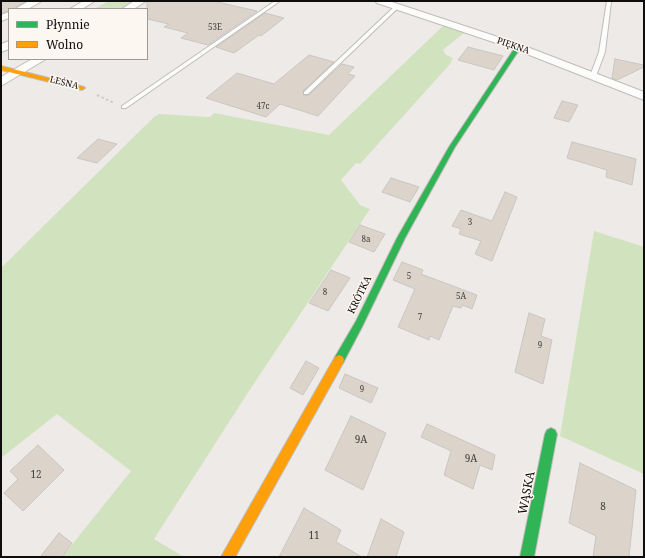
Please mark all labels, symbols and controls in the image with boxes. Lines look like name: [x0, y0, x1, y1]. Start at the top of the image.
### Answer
legend: [8, 8, 148, 60]
text: Płynnie: [46, 16, 90, 33]
house number: 53E: [208, 23, 222, 33]
street label: PIĘKNA: [495, 35, 531, 57]
text: Wolno: [46, 36, 83, 53]
street label: LEŚNA: [48, 74, 80, 92]
house number: 47c: [257, 102, 269, 112]
house number: 3: [468, 218, 472, 228]
house number: 8a: [362, 235, 370, 245]
house number: 5: [407, 272, 411, 282]
street label: KRÓTKA: [346, 274, 374, 316]
house number: 8: [323, 288, 327, 298]
house number: 5A: [456, 292, 466, 302]
house number: 7: [418, 313, 422, 323]
house number: 9: [538, 341, 542, 351]
house number: 9: [360, 385, 364, 395]
house number: 9A: [355, 434, 367, 446]
house number: 9A: [465, 453, 477, 465]
house number: 12: [30, 469, 42, 481]
street label: WĄSKA: [516, 470, 538, 516]
house number: 8: [600, 501, 606, 513]
house number: 11: [308, 530, 320, 542]

